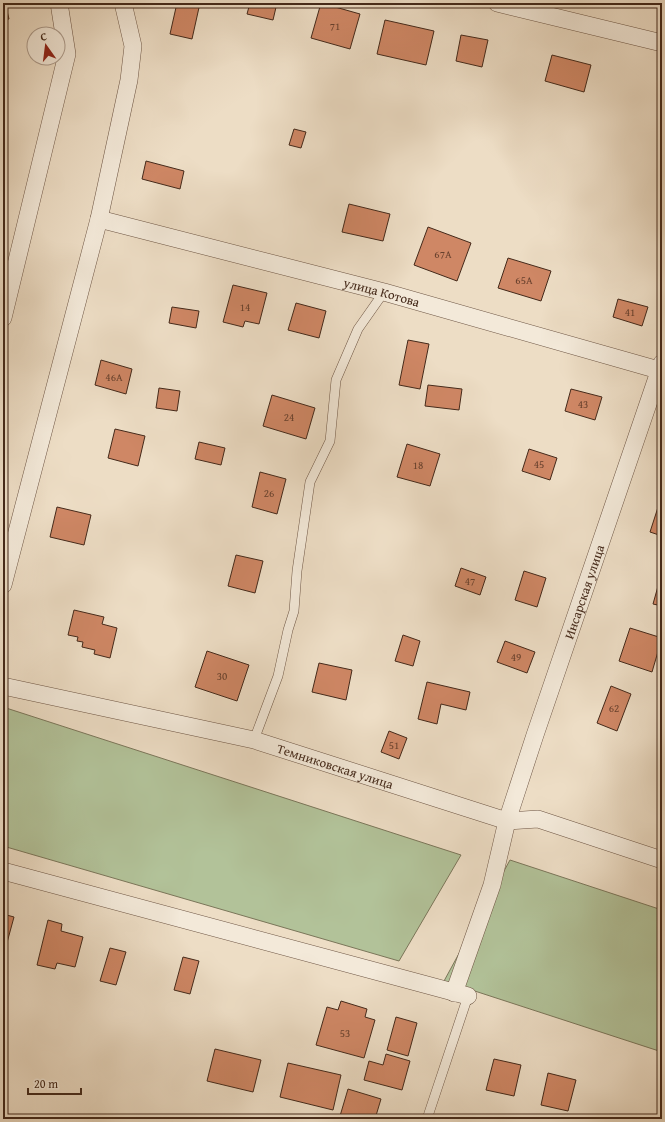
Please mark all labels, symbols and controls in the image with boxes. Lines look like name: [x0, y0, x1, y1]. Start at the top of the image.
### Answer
house number: 71: [330, 18, 340, 34]
north arrow: [26, 26, 66, 66]
text: С: [39, 28, 49, 45]
house number: 67А: [434, 246, 452, 262]
house number: 65А: [515, 272, 533, 288]
street label: улица Котова: [341, 273, 423, 312]
house number: 14: [240, 299, 250, 315]
house number: 41: [625, 304, 635, 320]
house number: 46А: [105, 369, 123, 385]
house number: 43: [578, 396, 588, 412]
house number: 24: [284, 409, 294, 425]
house number: 45: [534, 456, 544, 472]
house number: 18: [413, 457, 423, 473]
house number: 26: [264, 485, 274, 501]
street label: Инсарская улица: [559, 541, 610, 642]
house number: 47: [465, 573, 475, 589]
house number: 49: [511, 649, 521, 665]
house number: 30: [217, 668, 227, 684]
house number: 62: [609, 700, 619, 716]
house number: 51: [389, 737, 399, 753]
street label: Темниковская улица: [274, 739, 396, 794]
house number: 53: [340, 1025, 350, 1041]
scale bar: [28, 1070, 81, 1096]
text: 20 m: [34, 1075, 58, 1092]

